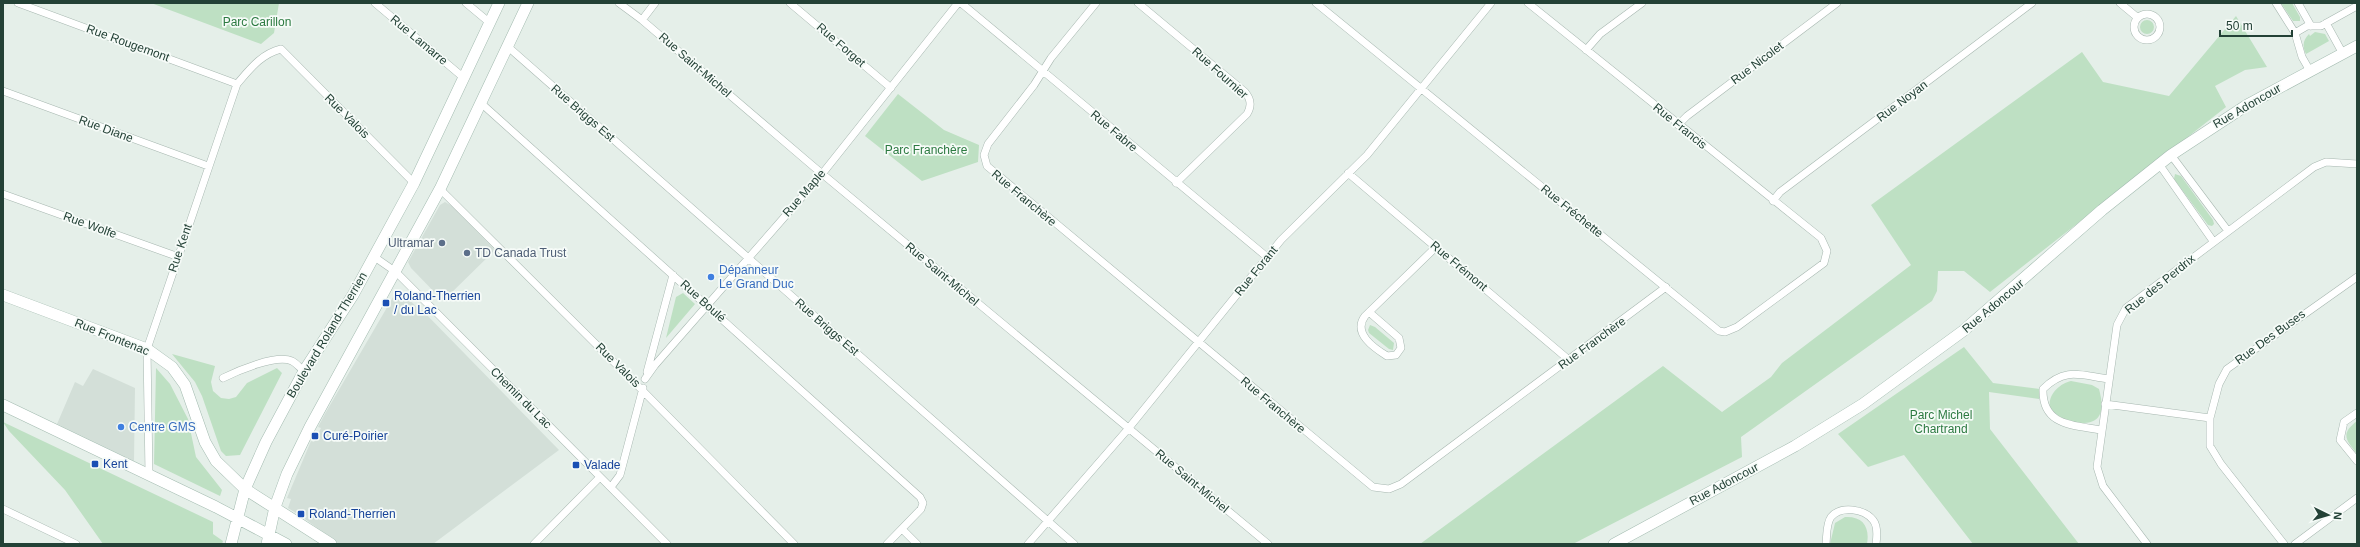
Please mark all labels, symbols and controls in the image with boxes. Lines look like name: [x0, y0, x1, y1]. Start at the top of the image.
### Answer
street label: Rue Lamarre: [388, 12, 451, 68]
scale bar: [2220, 12, 2292, 38]
park label: Parc Carillon: [223, 15, 291, 29]
text: 50 m: [2226, 19, 2253, 33]
street label: Rue Forget: [814, 20, 869, 70]
street label: Rue Rougemont: [85, 21, 172, 65]
street label: Rue Saint-Michel: [656, 30, 734, 100]
street label: Rue Nicolet: [1728, 38, 1787, 87]
street label: Rue Fournier: [1189, 44, 1251, 102]
street label: Rue Noyan: [1874, 77, 1930, 125]
street label: Rue Briggs Est: [548, 81, 618, 145]
street label: Rue Adoncour: [2211, 81, 2283, 131]
street label: Rue Valois: [322, 91, 372, 141]
street label: Rue Francis: [1650, 100, 1710, 152]
street label: Rue Fabre: [1088, 107, 1140, 155]
street label: Rue Diane: [77, 113, 135, 145]
park label: Parc Franchère: [885, 143, 968, 157]
street label: Rue Maple: [780, 166, 829, 219]
street label: Rue Franchère: [989, 167, 1059, 229]
street label: Rue Fréchette: [1538, 182, 1606, 241]
street label: Rue Wolfe: [61, 209, 119, 241]
street label: Rue Kent: [165, 221, 195, 274]
place label: Ultramar: [388, 236, 434, 250]
marker: Ultramar: [437, 238, 447, 248]
street label: Rue Frémont: [1428, 238, 1491, 294]
street label: Rue Saint-Michel: [903, 239, 981, 309]
street label: Rue Forant: [1232, 243, 1281, 299]
place label: TD Canada Trust: [475, 246, 567, 260]
marker: TD Canada Trust: [462, 248, 472, 258]
street label: Rue des Perdrix: [2122, 251, 2198, 317]
place label: Dépanneur Le Grand Duc: [719, 263, 794, 291]
street label: Boulevard Roland-Therrien: [284, 270, 370, 400]
marker: Dépanneur Le Grand Duc: [706, 272, 716, 282]
street label: Rue Adoncour: [1959, 276, 2027, 336]
street label: Rue Boulé: [677, 277, 729, 325]
place label: Roland-Therrien / du Lac: [394, 289, 481, 317]
street label: Rue Briggs Est: [792, 295, 862, 359]
marker: Roland-Therrien / du Lac: [381, 298, 391, 308]
street label: Rue Des Buses: [2232, 307, 2308, 367]
street label: Rue Franchère: [1556, 314, 1629, 372]
street label: Rue Frontenac: [73, 316, 151, 358]
street label: Rue Valois: [593, 340, 643, 390]
street label: Chemin du Lac: [488, 365, 554, 431]
street label: Rue Franchère: [1238, 374, 1308, 436]
park label: Parc Michel Chartrand: [1910, 408, 1972, 436]
place label: Centre GMS: [129, 420, 196, 434]
marker: Centre GMS: [116, 422, 126, 432]
place label: Curé-Poirier: [323, 429, 388, 443]
marker: Curé-Poirier: [310, 431, 320, 441]
street label: Rue Saint-Michel: [1153, 446, 1231, 516]
place label: Kent: [103, 457, 128, 471]
place label: Valade: [584, 458, 621, 472]
marker: Kent: [90, 459, 100, 469]
marker: Valade: [571, 460, 581, 470]
street label: Rue Adoncour: [1687, 460, 1761, 508]
north arrow: [2308, 495, 2348, 535]
place label: Roland-Therrien: [309, 507, 396, 521]
marker: Roland-Therrien: [296, 509, 306, 519]
text: N: [2332, 511, 2344, 520]

